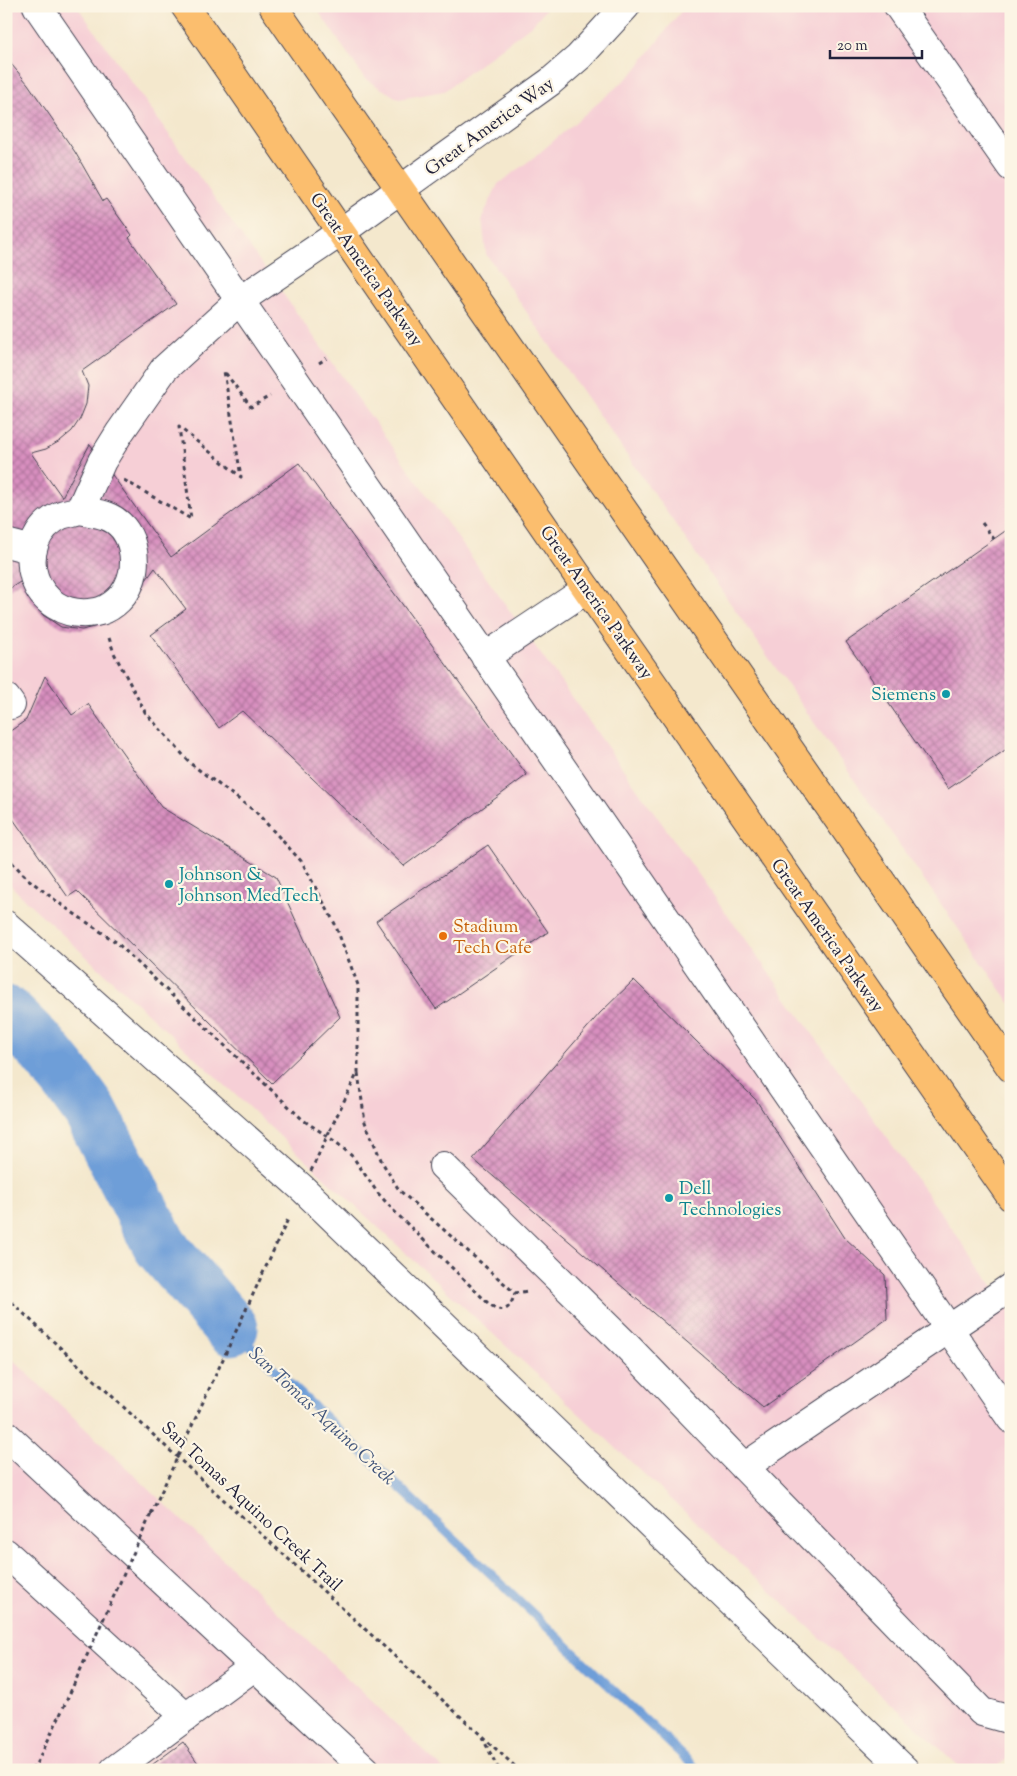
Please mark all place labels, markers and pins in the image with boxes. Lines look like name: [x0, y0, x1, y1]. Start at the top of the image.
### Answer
place label: Siemens: [871, 683, 936, 709]
marker: Siemens: [940, 688, 952, 700]
place label: Johnson & Johnson MedTech: [178, 863, 320, 910]
marker: Johnson & Johnson MedTech: [163, 878, 175, 890]
place label: Stadium Tech Cafe: [453, 915, 532, 962]
marker: Stadium Tech Cafe: [437, 930, 449, 942]
place label: Dell Technologies: [679, 1177, 781, 1224]
marker: Dell Technologies: [663, 1192, 675, 1204]

